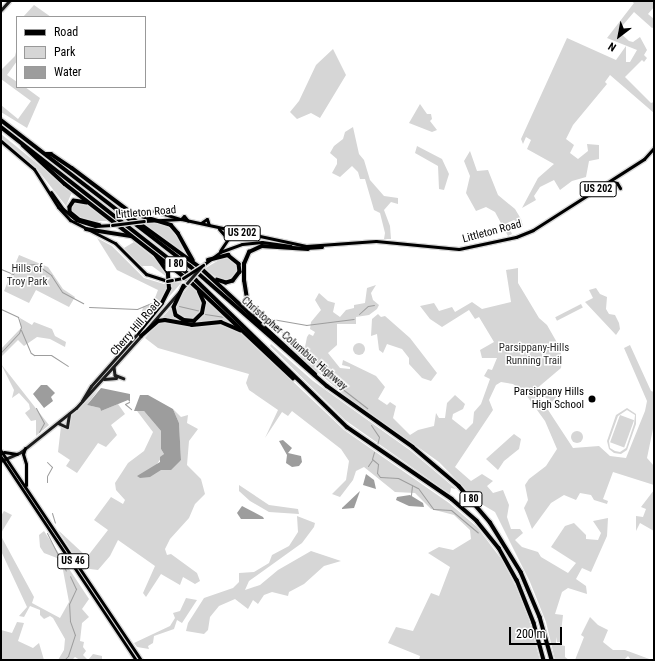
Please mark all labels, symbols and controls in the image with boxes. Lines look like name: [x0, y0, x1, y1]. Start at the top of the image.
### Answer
legend: [16, 16, 146, 88]
north arrow: [599, 16, 639, 56]
text: Road: [54, 25, 78, 39]
text: N: [606, 39, 619, 54]
text: Park: [54, 45, 75, 59]
text: Water: [54, 65, 82, 79]
road number: US 202: [579, 181, 617, 197]
street label: Littleton Road: [115, 204, 177, 222]
street label: Littleton Road: [461, 218, 523, 246]
road number: US 202: [223, 225, 261, 241]
road number: I 80: [164, 256, 188, 272]
park label: Hills of Troy Park: [7, 263, 47, 289]
street label: Christopher Columbus Highway: [238, 294, 350, 394]
street label: Cherry Hill Road: [108, 297, 164, 359]
park label: Parsippany-Hills Running Trail: [499, 342, 569, 368]
place label: Parsippany Hills High School: [514, 386, 584, 412]
marker: Parsippany Hills High School: [587, 394, 597, 404]
road number: I 80: [459, 491, 483, 507]
road number: US 46: [57, 553, 89, 569]
scale bar: [511, 619, 564, 645]
text: 200 m: [516, 627, 546, 641]

